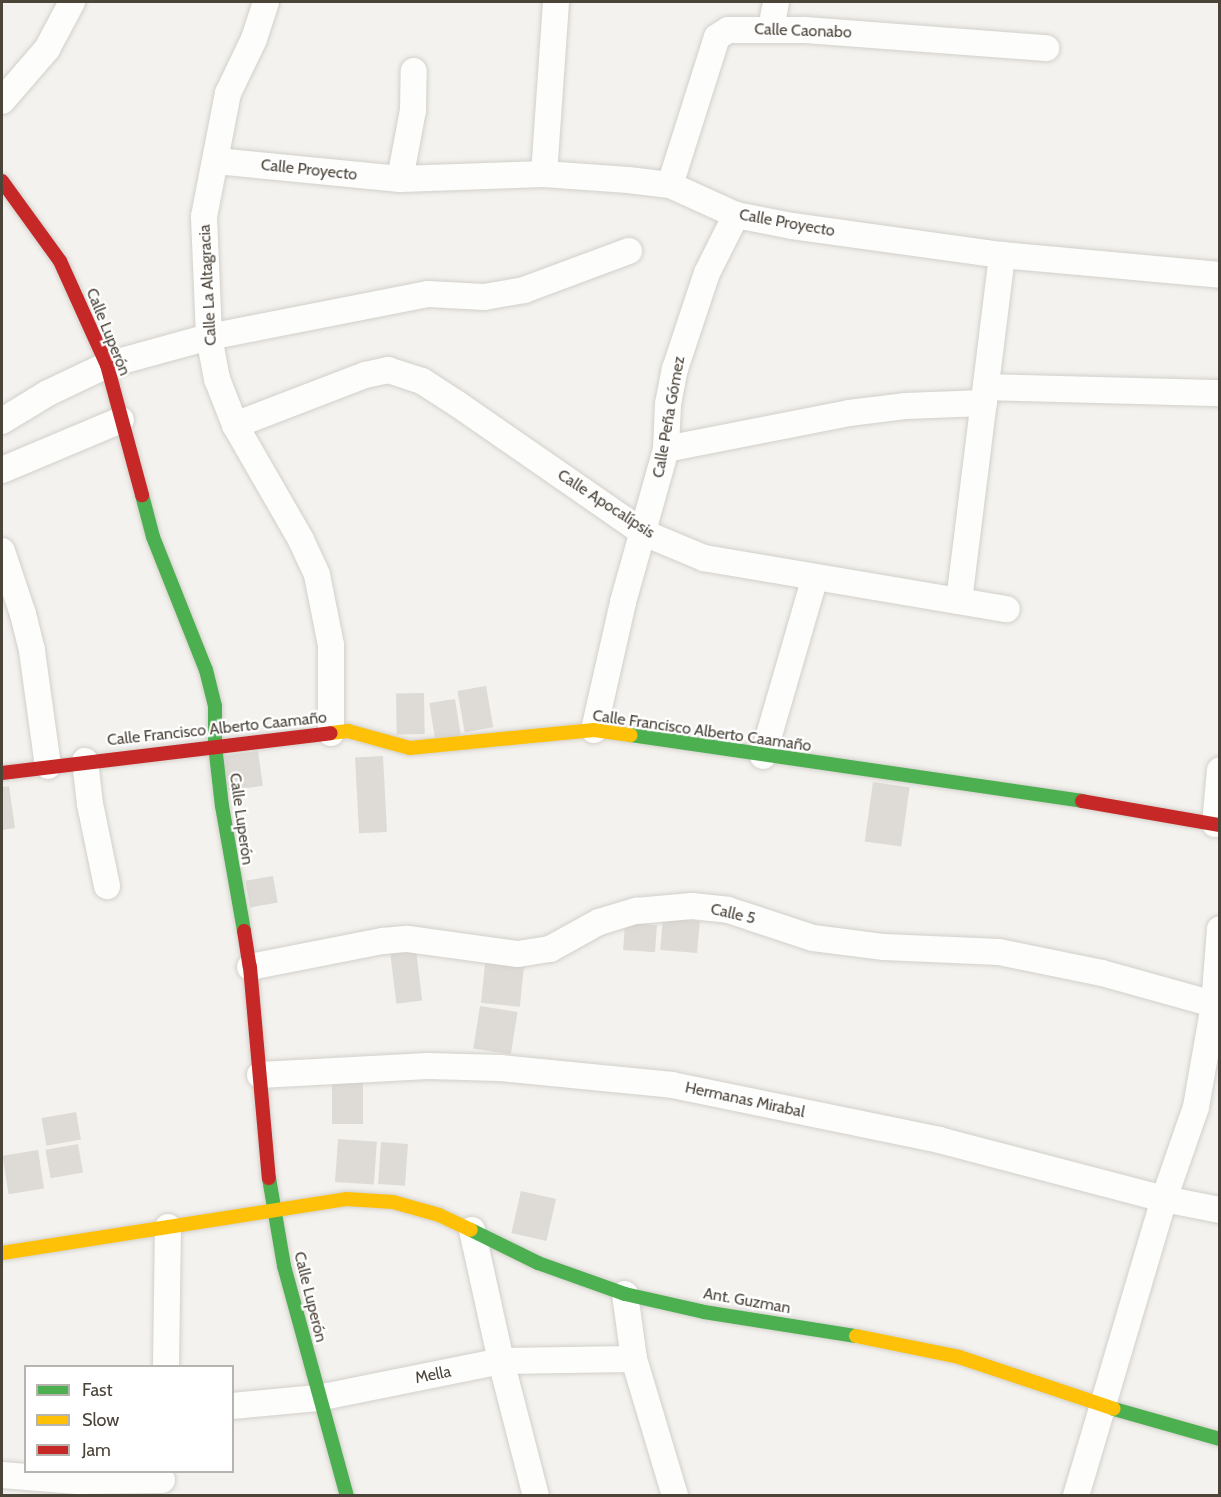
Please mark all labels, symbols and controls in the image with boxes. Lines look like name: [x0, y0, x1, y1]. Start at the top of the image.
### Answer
street label: Calle Caonabo: [754, 20, 852, 42]
street label: Calle Proyecto: [260, 155, 358, 185]
street label: Calle Proyecto: [738, 205, 836, 241]
street label: Calle La Altagracia: [195, 224, 221, 346]
street label: Calle Luperón: [82, 285, 134, 379]
street label: Calle Peña Gómez: [649, 355, 689, 479]
street label: Calle Apocalípsis: [554, 465, 658, 543]
street label: Calle Francisco Alberto Caamaño: [591, 706, 813, 756]
street label: Calle Francisco Alberto Caamaño: [106, 708, 328, 750]
street label: Calle Luperón: [225, 772, 257, 866]
street label: Calle 5: [709, 900, 757, 928]
street label: Hermanas Mirabal: [683, 1078, 807, 1122]
street label: Calle Luperón: [289, 1250, 331, 1344]
street label: Ant. Guzman: [702, 1284, 792, 1318]
street label: Mella: [413, 1362, 453, 1388]
legend: [24, 1365, 234, 1473]
text: Fast: [82, 1379, 113, 1401]
text: Slow: [82, 1409, 119, 1431]
text: Jam: [82, 1439, 111, 1461]

